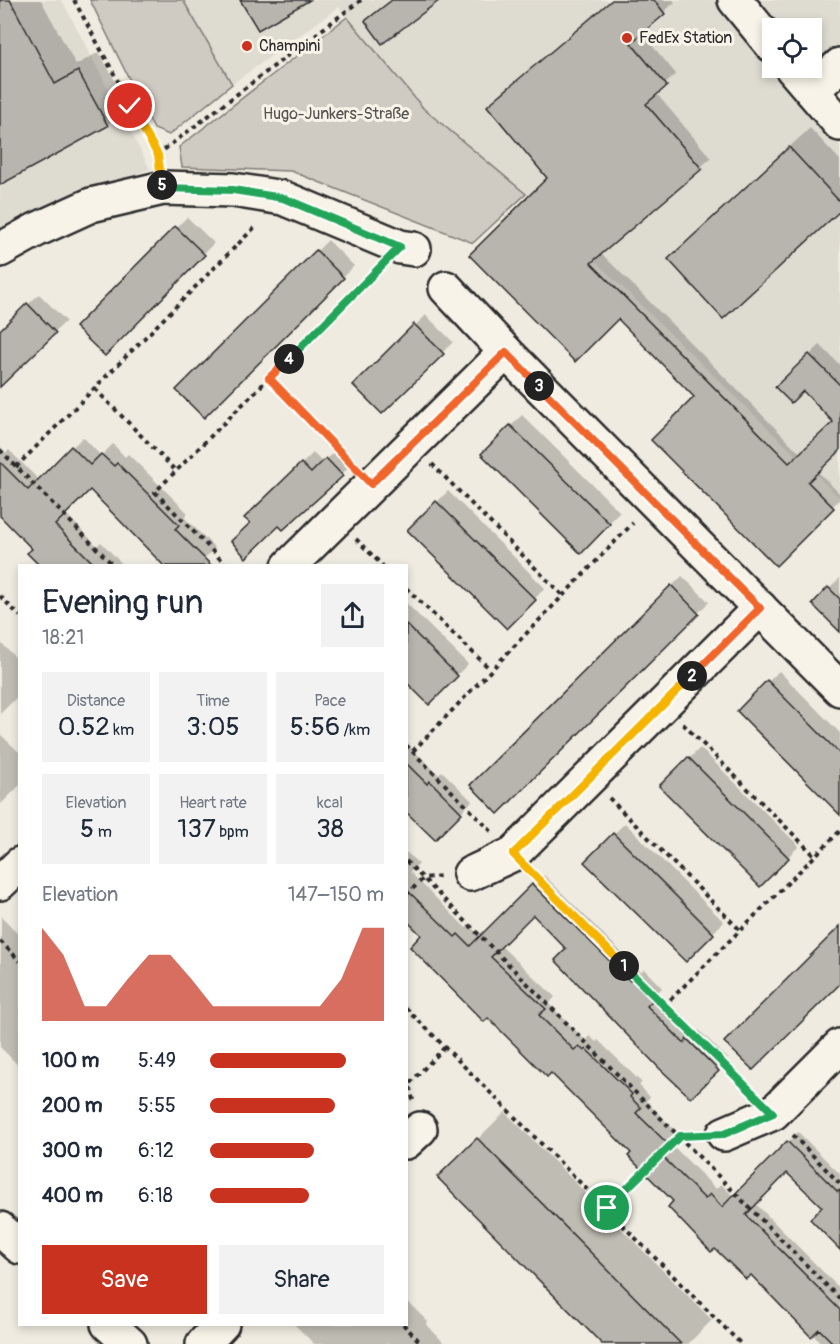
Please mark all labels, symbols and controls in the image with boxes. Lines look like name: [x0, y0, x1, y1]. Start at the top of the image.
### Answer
map controls: [762, 18, 822, 78]
button: locate: [762, 18, 822, 78]
place label: FedEx Station: [639, 28, 732, 48]
marker: FedEx Station: [620, 31, 634, 45]
place label: Champini: [259, 36, 320, 56]
marker: Champini: [240, 39, 254, 53]
pin: [104, 80, 155, 131]
icon: check: [113, 89, 146, 122]
park label: Hugo-Junkers-Straße: [263, 104, 409, 124]
pin: 5: [147, 170, 177, 200]
text: 5: [158, 175, 166, 195]
pin: 4: [274, 344, 304, 374]
text: 4: [284, 349, 294, 369]
pin: 3: [524, 371, 554, 401]
text: 3: [535, 376, 543, 396]
text: Evening run: [42, 582, 203, 623]
button: share: [321, 584, 384, 647]
text: 18:21: [42, 625, 84, 650]
pin: 2: [677, 661, 707, 691]
text: 2: [688, 666, 696, 686]
text: Distance: [67, 691, 125, 711]
text: Time: [196, 691, 230, 711]
text: Pace: [314, 691, 346, 711]
text: 0.52: [58, 711, 110, 743]
text: 3:05: [186, 711, 240, 743]
text: 5:56: [290, 711, 340, 743]
text: km: [110, 720, 134, 740]
text: /km: [340, 720, 370, 740]
text: Elevation: [66, 793, 126, 813]
text: Heart rate: [179, 793, 247, 813]
text: kcal: [317, 793, 343, 813]
text: 5: [80, 813, 94, 845]
text: 137: [177, 813, 216, 845]
text: 38: [316, 813, 344, 845]
text: m: [94, 822, 112, 842]
text: bpm: [216, 822, 249, 842]
text: Elevation: [42, 882, 118, 907]
text: 147–150 m: [288, 882, 384, 907]
pin: 1: [609, 951, 639, 981]
text: 1: [621, 956, 627, 976]
text: 100 m: [42, 1048, 99, 1073]
text: 5:49: [138, 1048, 176, 1073]
text: 200 m: [42, 1093, 103, 1118]
text: 5:55: [138, 1093, 176, 1118]
text: 300 m: [42, 1138, 103, 1163]
text: 6:12: [138, 1138, 174, 1163]
pin: [581, 1182, 632, 1233]
text: 400 m: [42, 1183, 103, 1208]
text: 6:18: [138, 1183, 173, 1208]
icon: arrive: [590, 1191, 623, 1224]
button: Save: [42, 1245, 207, 1314]
button: Share: [219, 1245, 384, 1314]

